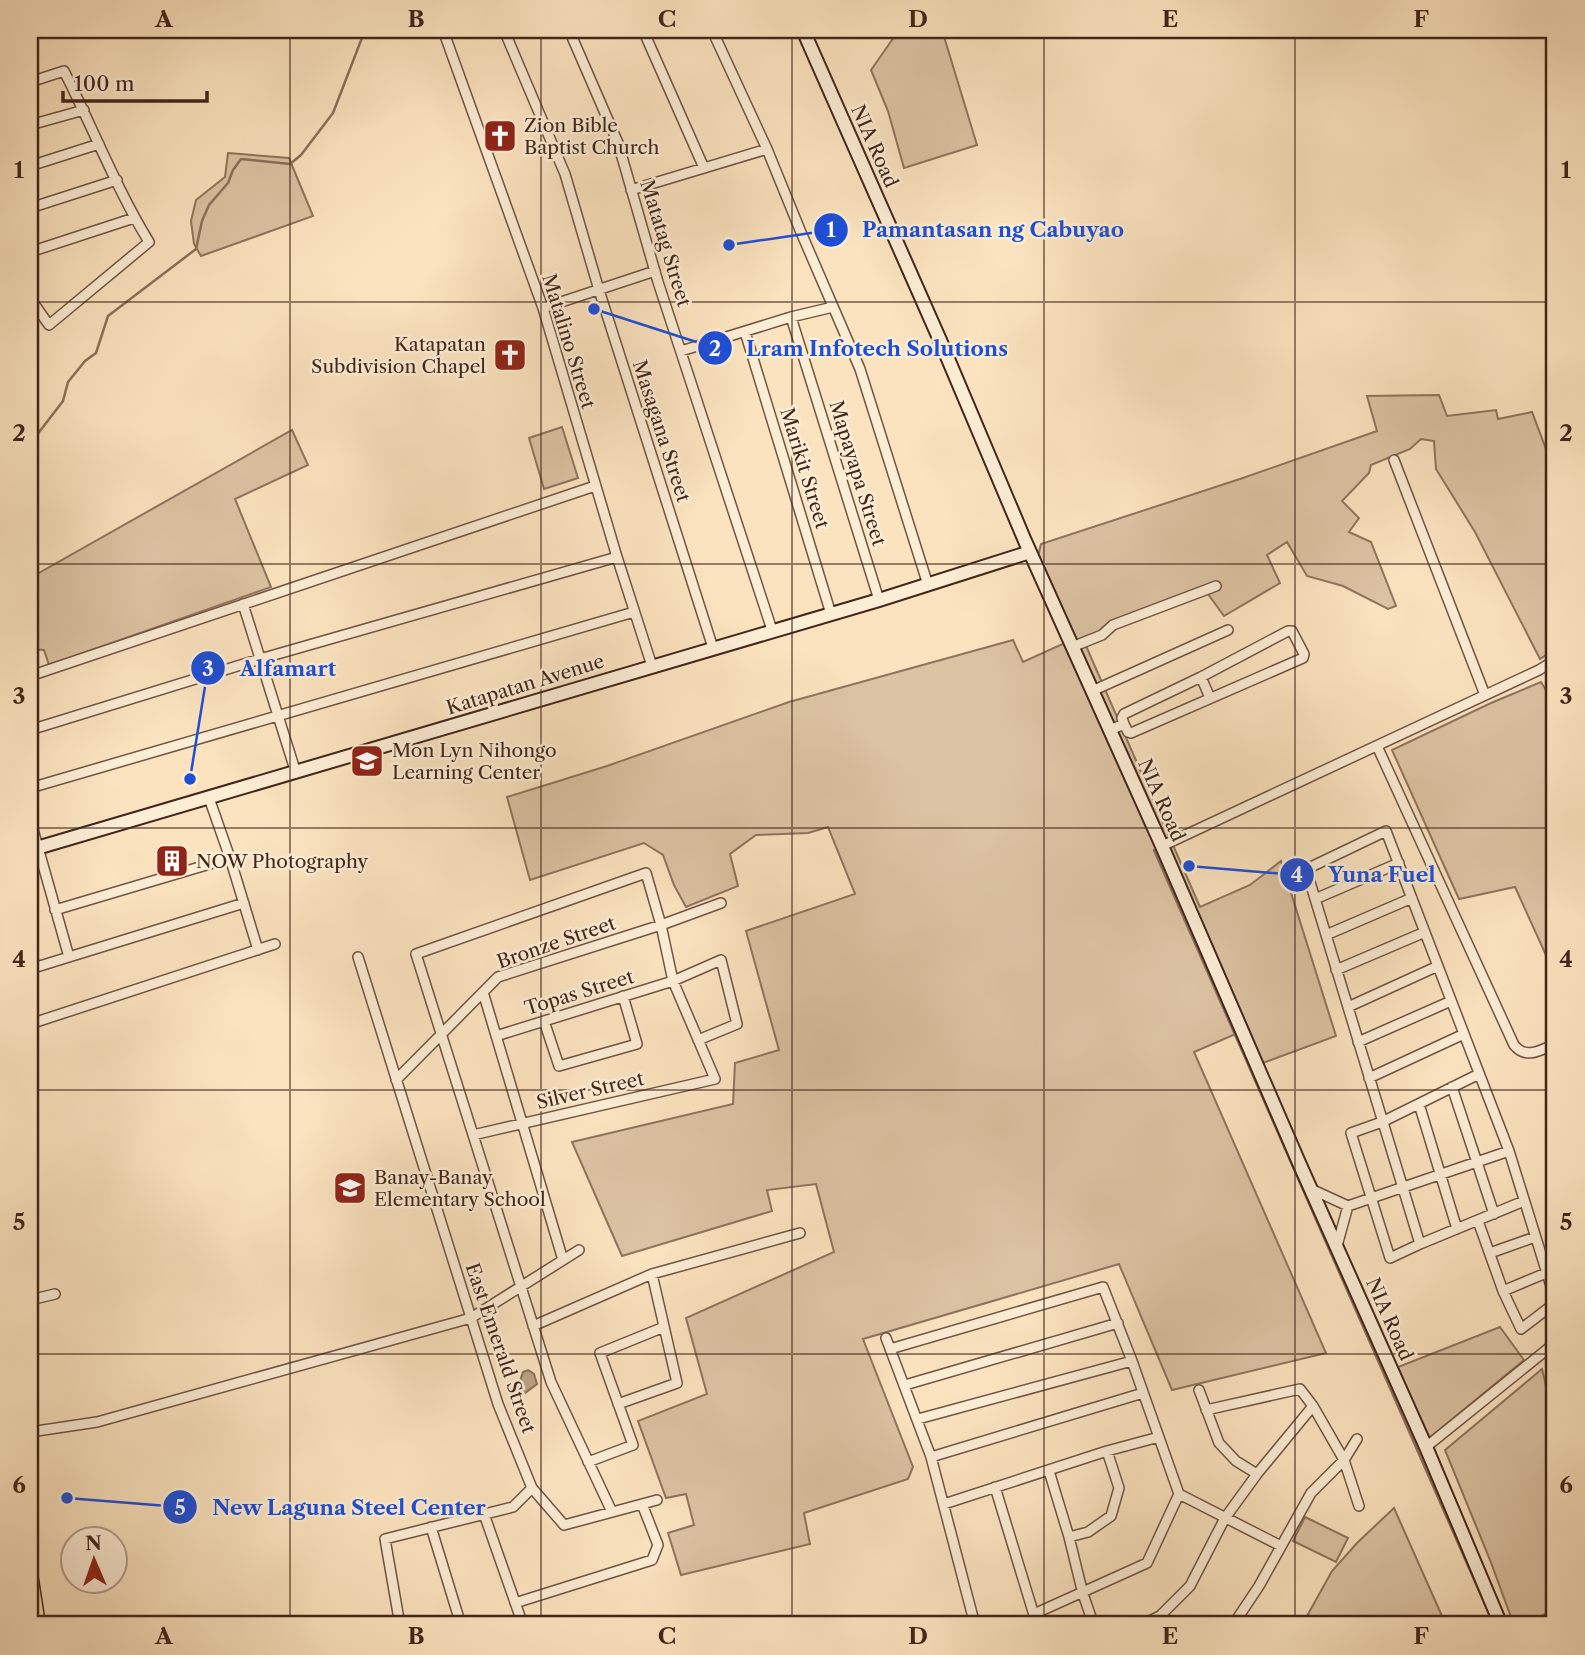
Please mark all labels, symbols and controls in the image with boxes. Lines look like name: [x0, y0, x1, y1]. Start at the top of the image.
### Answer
text: A: [154, 5, 174, 33]
text: B: [407, 5, 425, 33]
text: C: [658, 5, 676, 33]
text: D: [908, 5, 928, 33]
text: E: [1162, 5, 1178, 33]
text: F: [1413, 5, 1429, 33]
scale bar: [63, 60, 206, 104]
text: 100 m: [74, 71, 135, 96]
street label: NIA Road: [846, 101, 903, 192]
place label: Zion Bible Baptist Church: [524, 114, 659, 159]
church icon: Zion Bible Baptist Church: [481, 117, 519, 155]
text: 1: [14, 156, 25, 184]
text: 1: [1561, 156, 1572, 184]
street label: Matatag Street: [635, 177, 696, 310]
callout: Pamantasan ng Cabuyao: [813, 209, 1138, 251]
text: 1: [826, 217, 836, 242]
text: Pamantasan ng Cabuyao: [862, 217, 1124, 242]
street label: Matalino Street: [537, 271, 600, 412]
callout: Lram Infotech Solutions: [697, 327, 1022, 369]
place label: Katapatan Subdivision Chapel: [311, 333, 486, 378]
church icon: Katapatan Subdivision Chapel: [491, 336, 529, 374]
text: 2: [709, 336, 721, 361]
text: Lram Infotech Solutions: [746, 336, 1008, 361]
street label: Masagana Street: [628, 357, 695, 505]
street label: Mapayapa Street: [824, 398, 891, 549]
street label: Marikit Street: [775, 405, 834, 532]
text: 2: [12, 419, 26, 447]
text: 2: [1559, 419, 1573, 447]
callout: Alfamart: [191, 647, 350, 689]
street label: Katapatan Avenue: [443, 650, 607, 719]
text: 3: [202, 656, 214, 681]
text: Alfamart: [239, 656, 337, 681]
text: 3: [13, 682, 26, 710]
text: 3: [1560, 682, 1573, 710]
place label: Mon Lyn Nihongo Learning Center: [392, 739, 557, 784]
school or university icon: Mon Lyn Nihongo Learning Center: [348, 742, 386, 780]
street label: NIA Road: [1133, 755, 1190, 846]
building icon: NOW Photography: [153, 842, 191, 880]
place label: NOW Photography: [196, 850, 368, 873]
callout: Yuna Fuel: [1279, 854, 1450, 896]
text: 4: [1291, 862, 1303, 887]
text: Yuna Fuel: [1327, 862, 1436, 887]
street label: Bronze Street: [494, 911, 619, 974]
text: 4: [12, 945, 26, 973]
text: 4: [1559, 945, 1573, 973]
street label: Topas Street: [522, 965, 637, 1020]
street label: Silver Street: [534, 1067, 646, 1114]
place label: Banay-Banay Elementary School: [374, 1166, 546, 1211]
school or university icon: Banay-Banay Elementary School: [331, 1169, 369, 1207]
text: 5: [13, 1208, 25, 1236]
text: 5: [1560, 1208, 1572, 1236]
street label: East Emerald Street: [461, 1260, 541, 1437]
street label: NIA Road: [1361, 1274, 1418, 1365]
text: 6: [12, 1471, 26, 1499]
text: 6: [1559, 1471, 1573, 1499]
callout: New Laguna Steel Center: [162, 1486, 500, 1528]
text: 5: [174, 1495, 186, 1520]
text: New Laguna Steel Center: [212, 1495, 487, 1520]
north arrow: [60, 1526, 130, 1596]
text: N: [85, 1532, 102, 1555]
text: A: [154, 1622, 174, 1650]
text: B: [407, 1622, 425, 1650]
text: C: [658, 1622, 676, 1650]
text: D: [908, 1622, 928, 1650]
text: E: [1162, 1622, 1178, 1650]
text: F: [1413, 1622, 1429, 1650]

